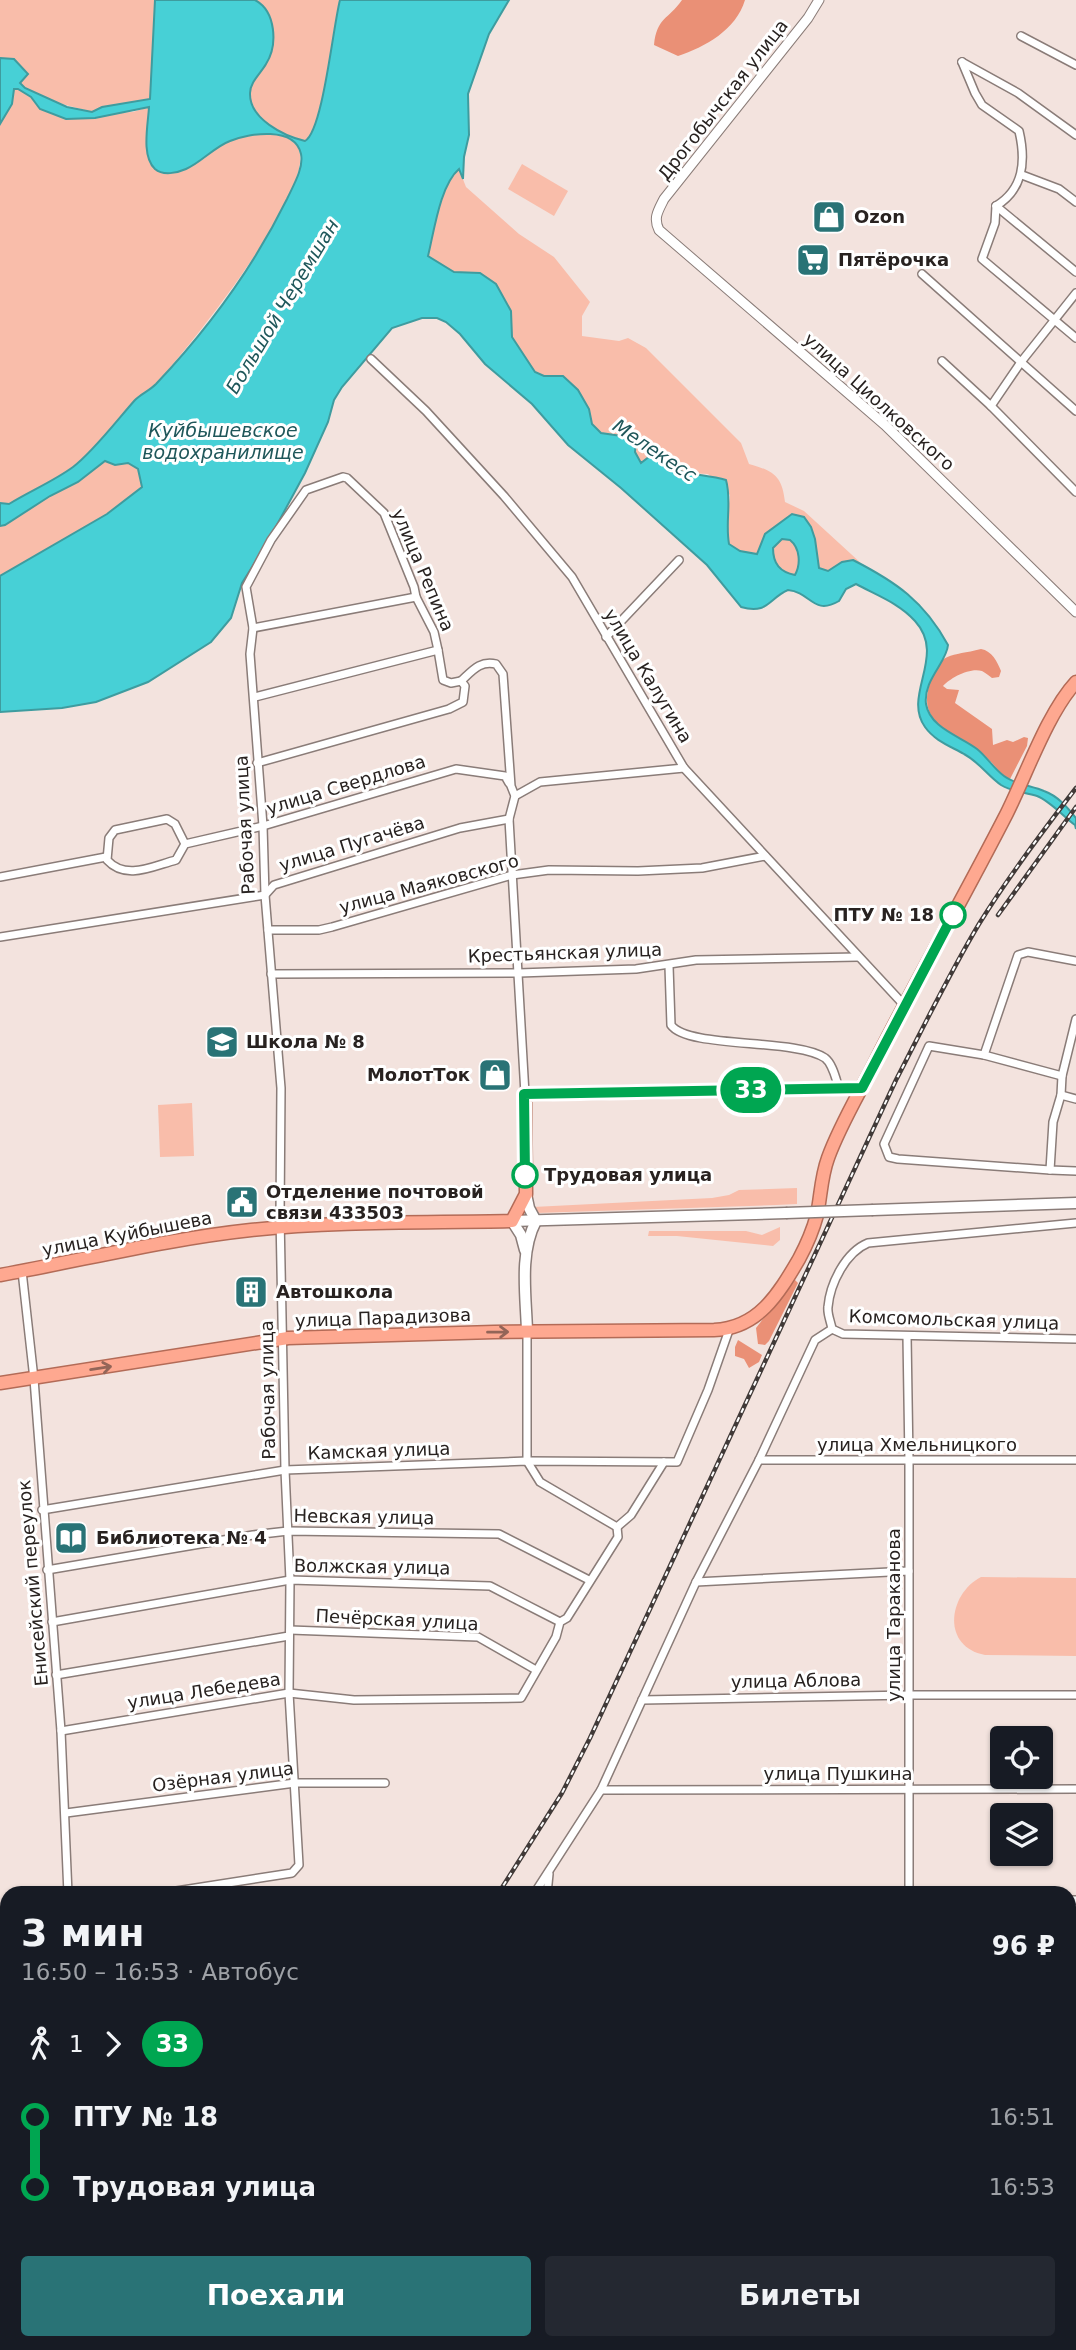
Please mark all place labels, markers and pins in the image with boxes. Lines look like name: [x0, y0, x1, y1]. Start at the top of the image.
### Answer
shop icon: Ozon: [810, 198, 848, 236]
place label: Ozon: [854, 206, 905, 227]
supermarket icon: Пятёрочка: [794, 241, 832, 279]
place label: Пятёрочка: [838, 249, 949, 270]
marker: ПТУ № 18: [940, 902, 966, 928]
place label: ПТУ № 18: [834, 904, 934, 925]
school or university icon: Школа № 8: [203, 1023, 241, 1061]
place label: Школа № 8: [246, 1031, 365, 1052]
shop icon: МолотТок: [476, 1056, 514, 1094]
place label: МолотТок: [367, 1064, 470, 1085]
marker: Трудовая улица: [512, 1162, 538, 1188]
place label: Трудовая улица: [544, 1164, 712, 1185]
place label: Отделение почтовой связи 433503: [266, 1181, 484, 1223]
public building icon: Отделение почтовой связи 433503: [223, 1183, 261, 1221]
building icon: Автошкола: [232, 1273, 270, 1311]
place label: Автошкола: [276, 1281, 393, 1302]
library icon: Библиотека № 4: [52, 1519, 90, 1557]
place label: Библиотека № 4: [96, 1527, 267, 1548]

